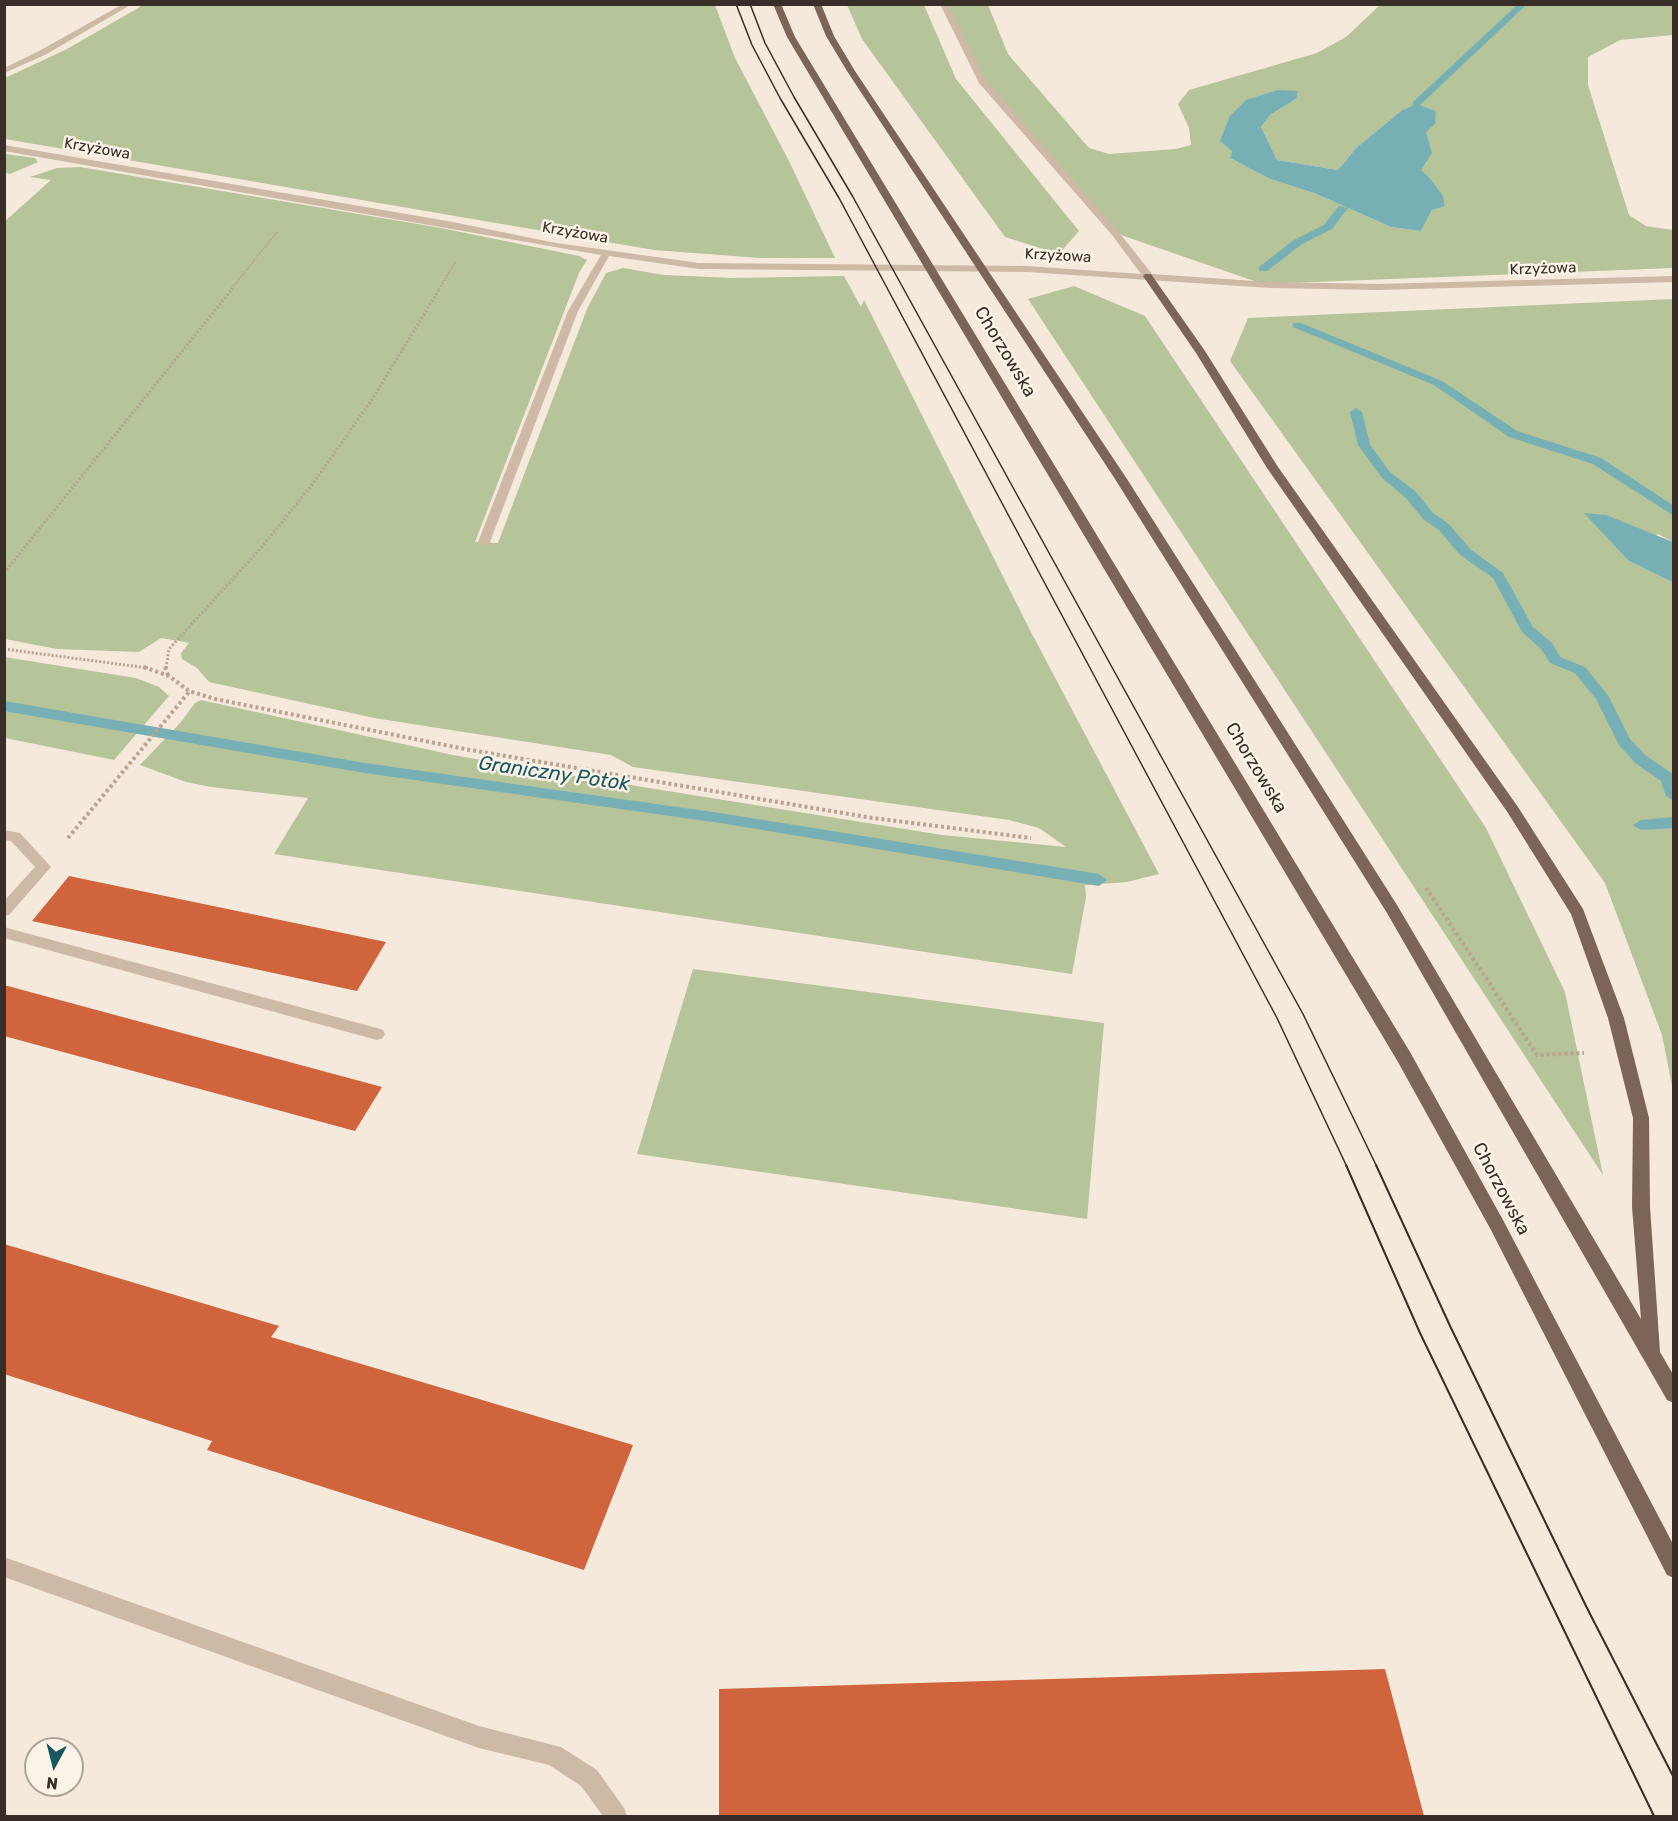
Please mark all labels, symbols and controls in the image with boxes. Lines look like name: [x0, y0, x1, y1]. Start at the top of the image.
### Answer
street label: Krzyżowa: [63, 134, 131, 164]
street label: Krzyżowa: [541, 218, 609, 248]
street label: Krzyżowa: [1024, 245, 1092, 267]
street label: Krzyżowa: [1509, 259, 1577, 279]
street label: Chorzowska: [970, 303, 1040, 401]
street label: Chorzowska: [1221, 719, 1291, 817]
water label: Graniczny Potok: [477, 752, 631, 796]
street label: Chorzowska: [1468, 1139, 1534, 1239]
north arrow: [24, 1737, 84, 1797]
text: N: [45, 1773, 59, 1794]

